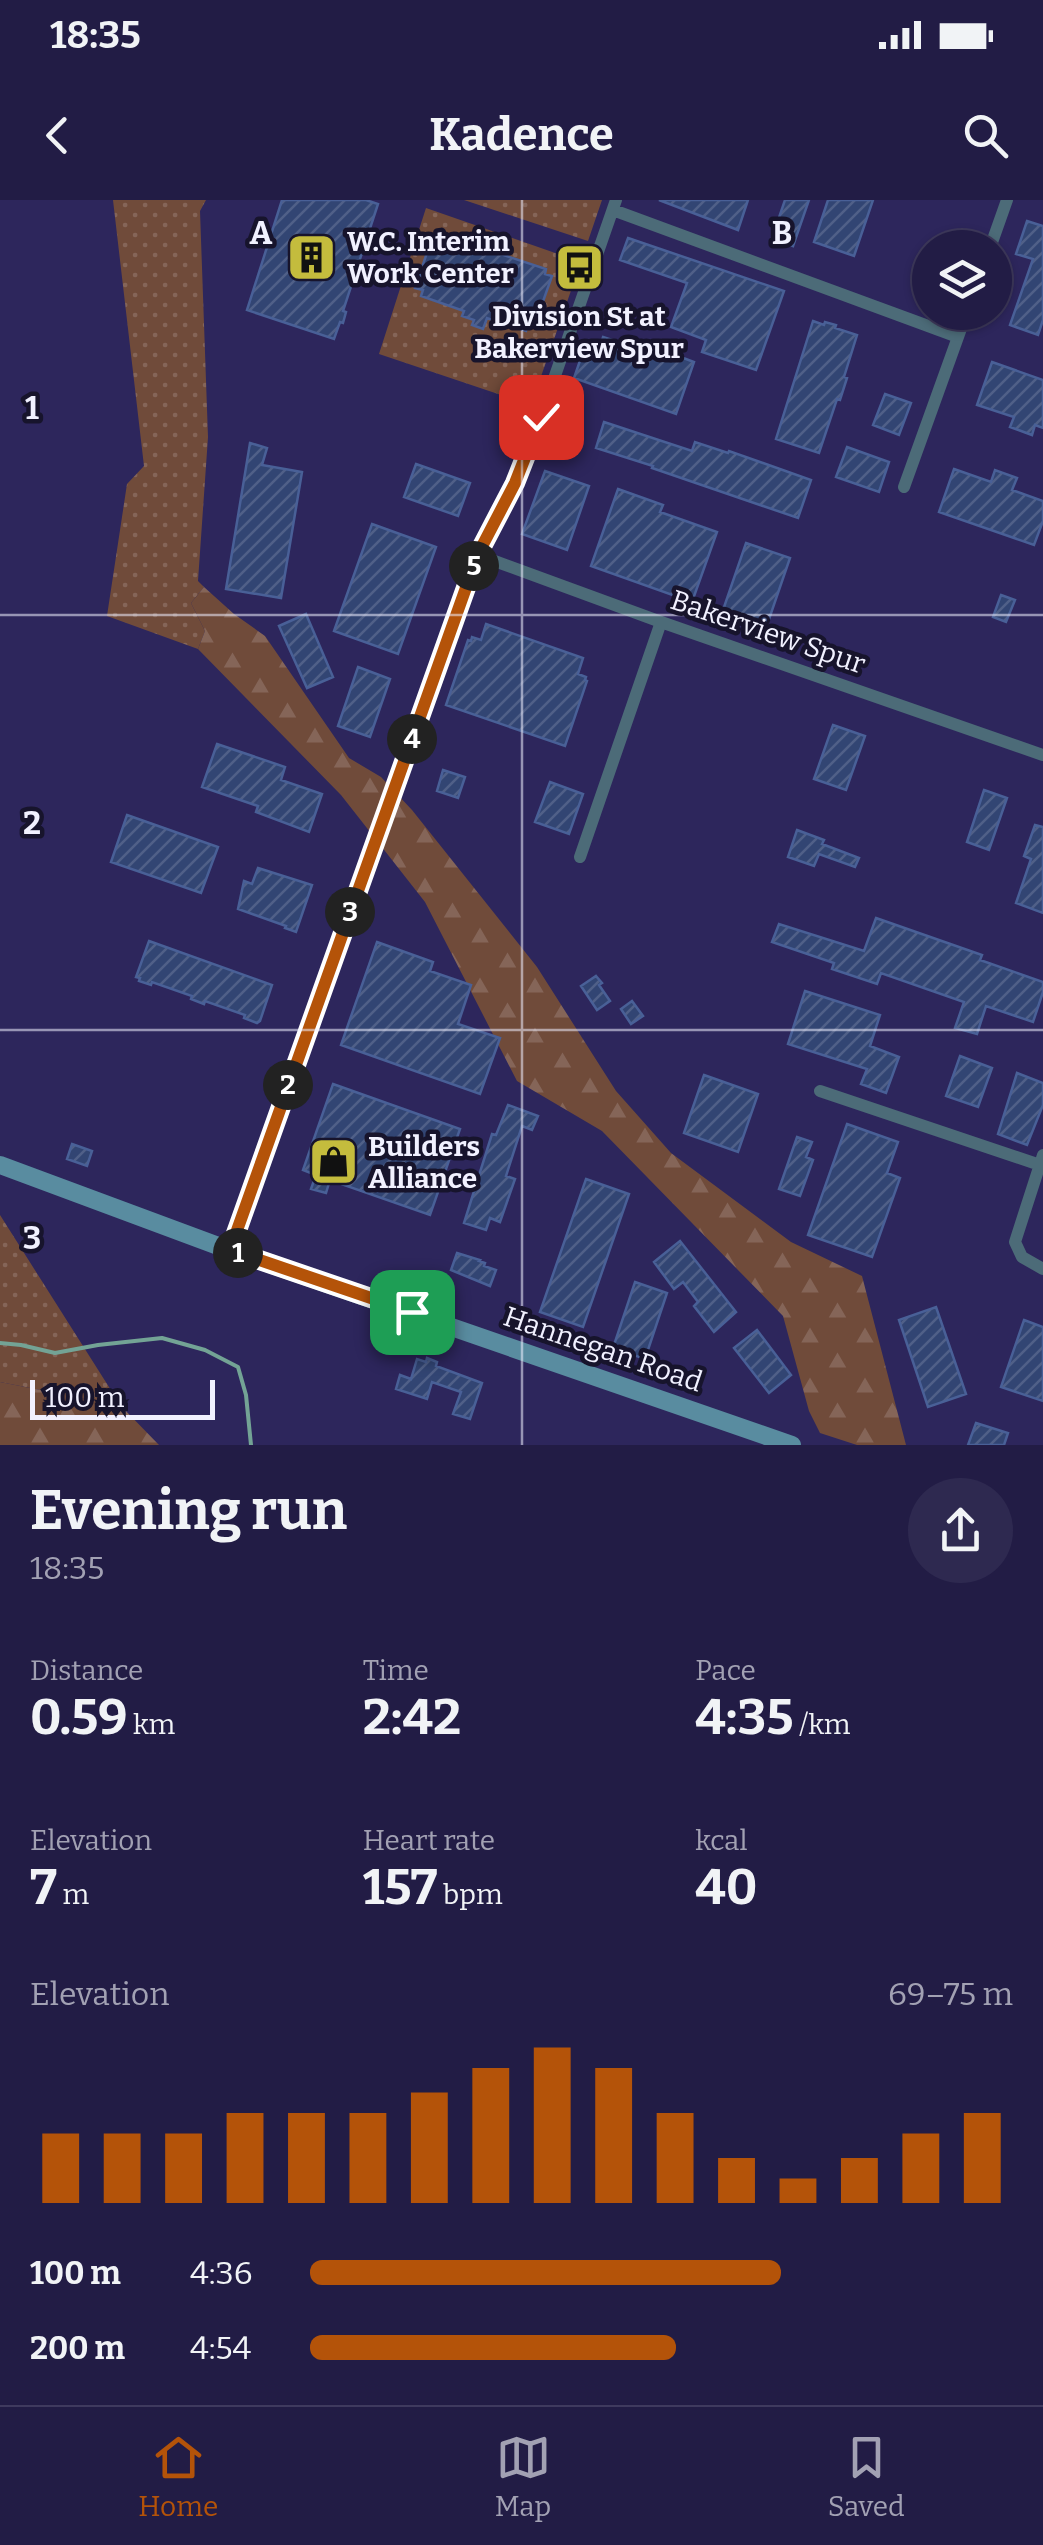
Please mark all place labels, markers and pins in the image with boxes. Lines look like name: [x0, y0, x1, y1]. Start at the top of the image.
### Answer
place label: W.C. Interim Work Center: [347, 225, 514, 290]
building icon: W.C. Interim Work Center: [286, 231, 338, 283]
bus stop icon: Division St at Bakerview Spur: [553, 242, 605, 294]
place label: Division St at Bakerview Spur: [474, 300, 684, 365]
pin: [499, 375, 584, 460]
pin: 5: [449, 541, 499, 591]
pin: 4: [387, 714, 437, 764]
pin: 3: [325, 887, 375, 937]
pin: 2: [263, 1060, 313, 1110]
place label: Builders Alliance: [368, 1130, 480, 1195]
shop icon: Builders Alliance: [307, 1136, 359, 1188]
pin: 1: [213, 1228, 263, 1278]
pin: [370, 1270, 455, 1355]

